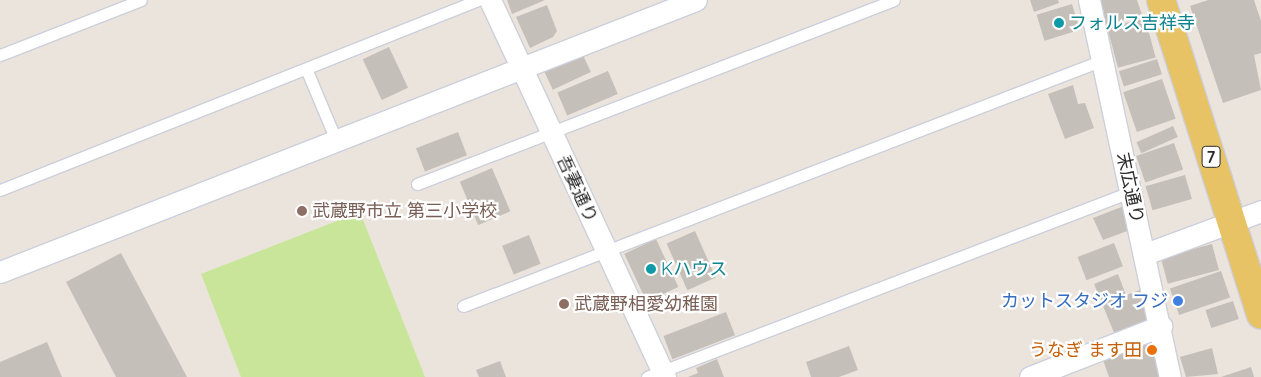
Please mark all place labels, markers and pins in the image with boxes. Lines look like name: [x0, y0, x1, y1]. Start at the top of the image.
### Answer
place label: フォルス吉祥寺: [1069, 12, 1195, 34]
marker: フォルス吉祥寺: [1053, 17, 1065, 29]
place label: 武蔵野市立 第三小学校: [312, 200, 497, 222]
marker: 武蔵野市立 第三小学校: [296, 205, 308, 217]
place label: Kハウス: [661, 258, 727, 280]
marker: Kハウス: [645, 263, 657, 275]
place label: カットスタジオ フジ: [1001, 290, 1168, 312]
place label: 武蔵野相愛幼稚園: [574, 293, 718, 315]
marker: カットスタジオ フジ: [1172, 295, 1184, 307]
marker: 武蔵野相愛幼稚園: [558, 298, 570, 310]
place label: うなぎ ます田: [1029, 339, 1142, 361]
marker: うなぎ ます田: [1146, 344, 1158, 356]

